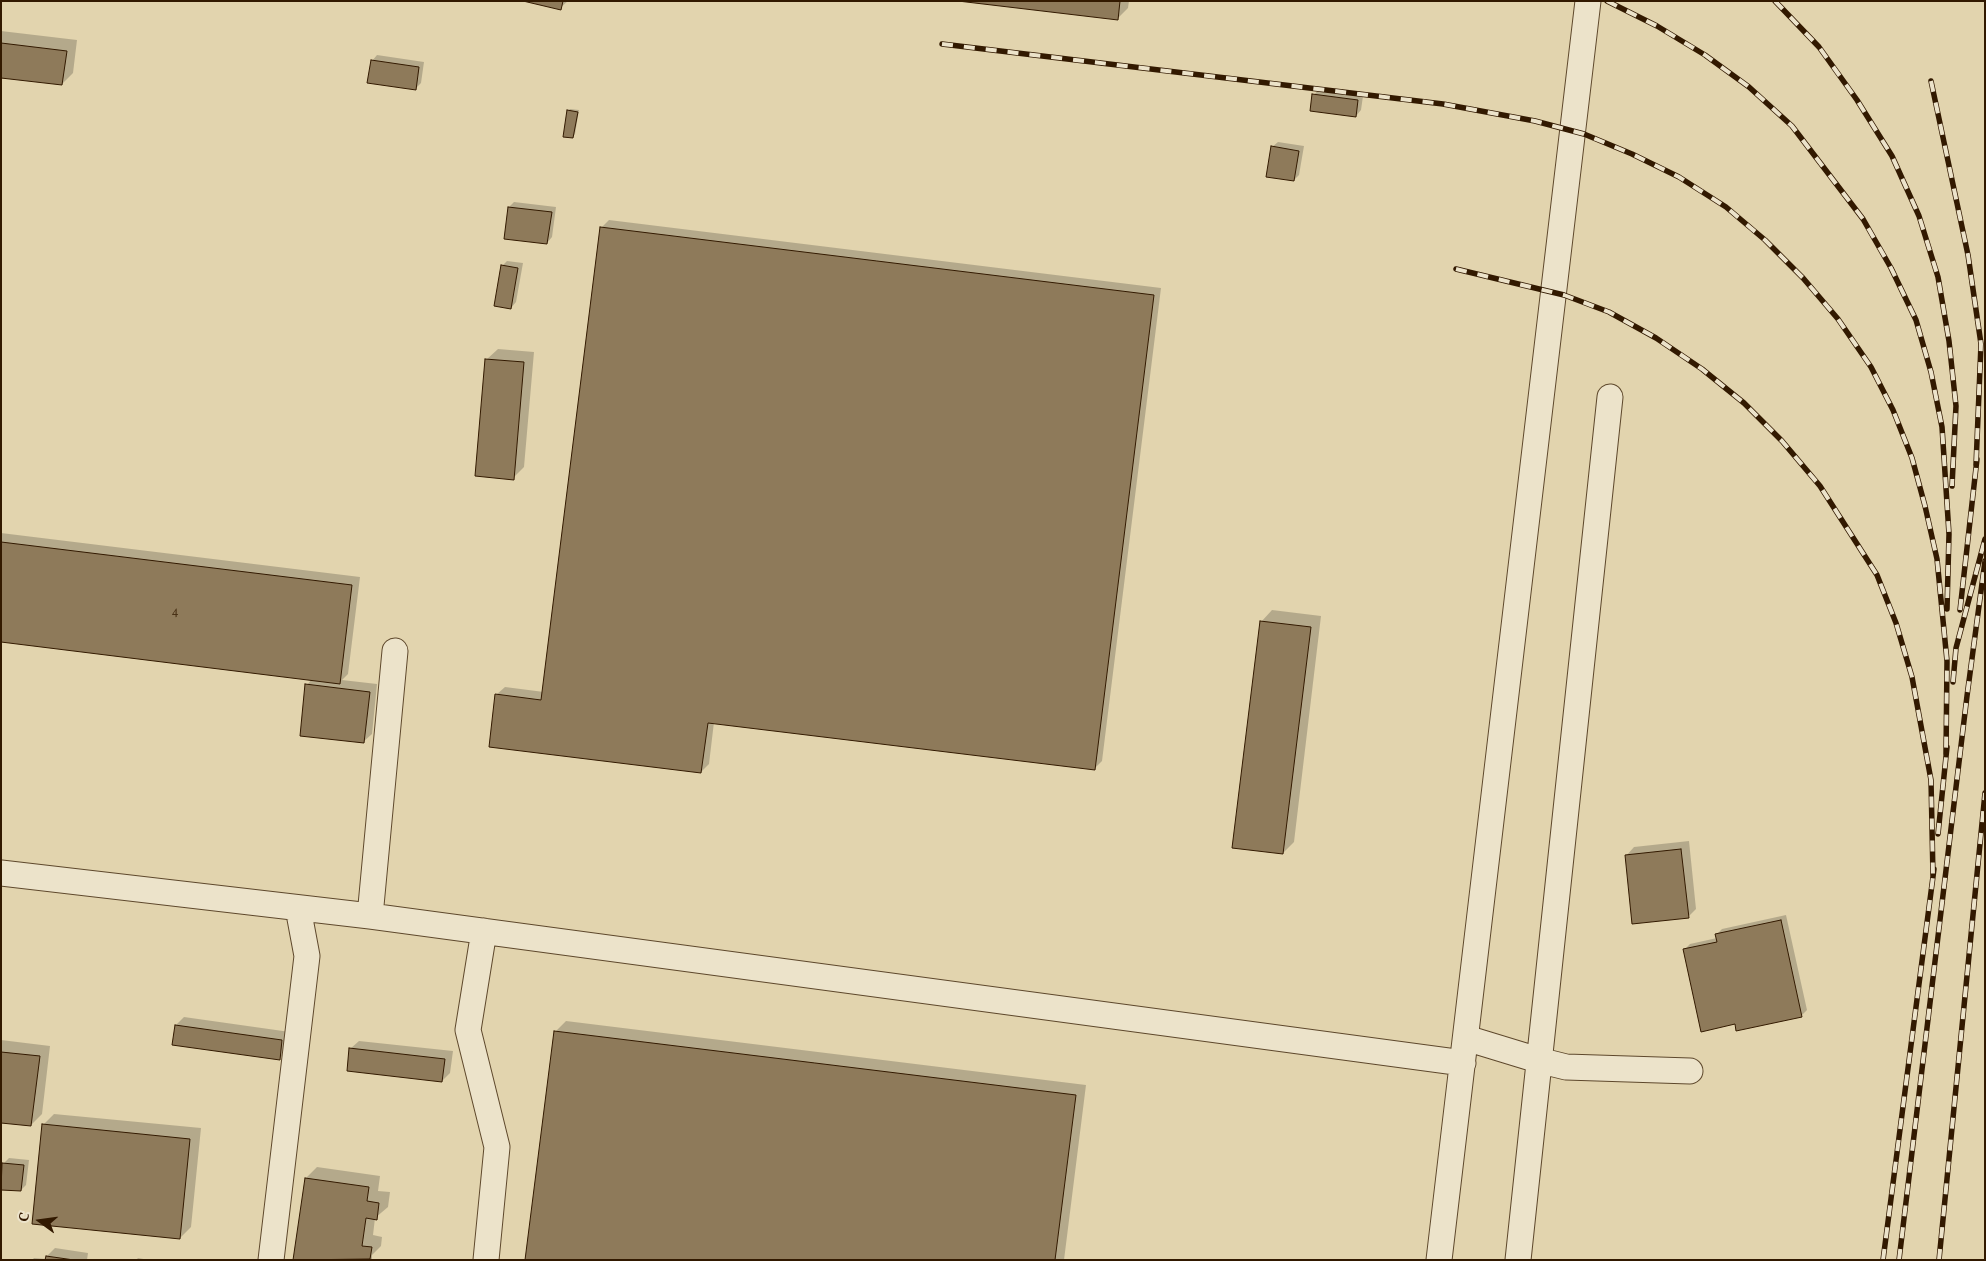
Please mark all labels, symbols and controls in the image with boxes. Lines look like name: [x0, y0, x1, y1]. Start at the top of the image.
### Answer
house number: 4: [171, 606, 179, 620]
north arrow: [15, 1196, 65, 1246]
text: С: [15, 1211, 35, 1224]

